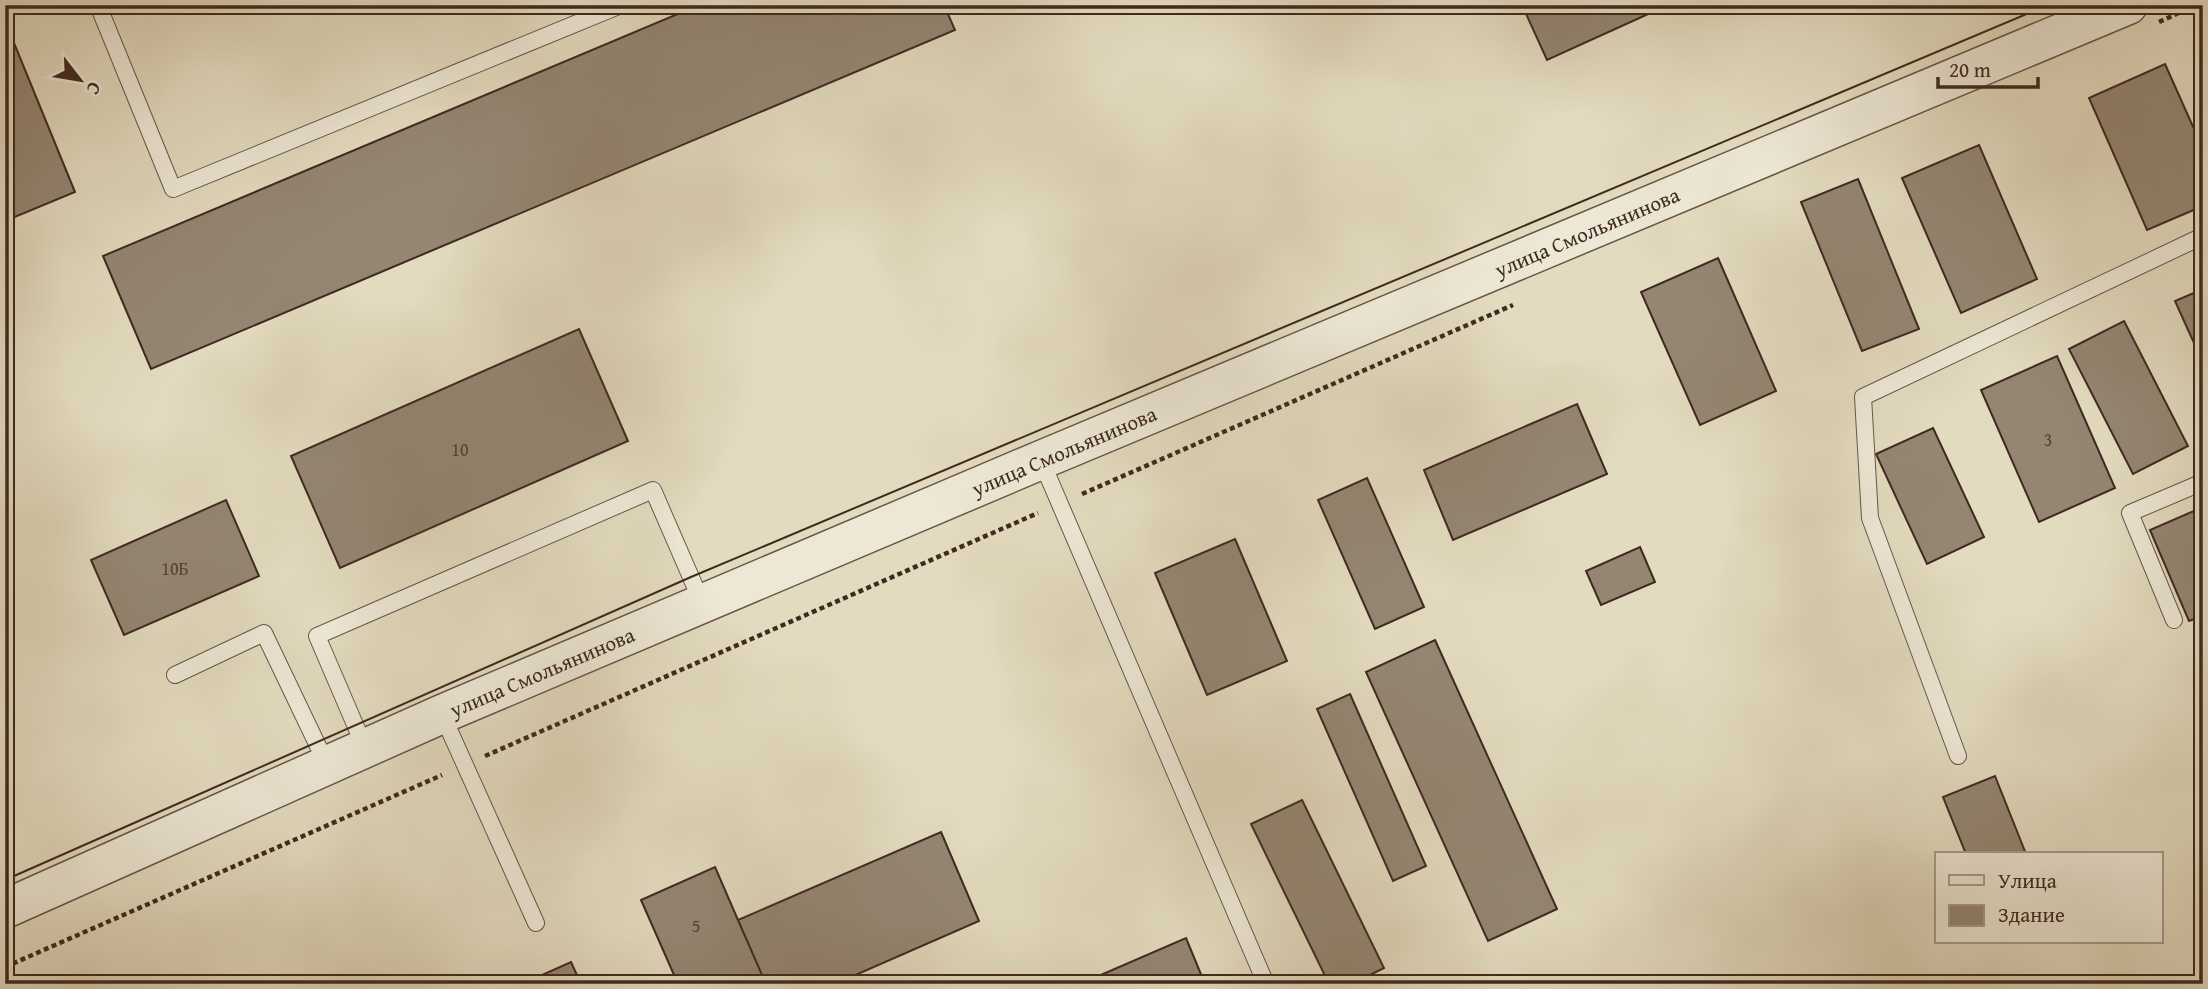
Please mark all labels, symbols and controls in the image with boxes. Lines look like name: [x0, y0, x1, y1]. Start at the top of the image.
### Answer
north arrow: [46, 46, 116, 116]
scale bar: [1938, 46, 2038, 90]
text: 20 m: [1949, 54, 1991, 85]
text: С: [80, 77, 109, 101]
street label: улица Смольянинова: [1489, 179, 1684, 285]
street label: улица Смольянинова: [966, 398, 1161, 504]
house number: 3: [2044, 426, 2052, 453]
house number: 10: [451, 436, 469, 463]
house number: 10Б: [161, 555, 189, 582]
street label: улица Смольянинова: [444, 619, 639, 725]
legend: [1935, 852, 2162, 944]
text: Улица: [1998, 865, 2057, 896]
text: Здание: [1998, 899, 2065, 930]
house number: 5: [692, 912, 700, 939]

